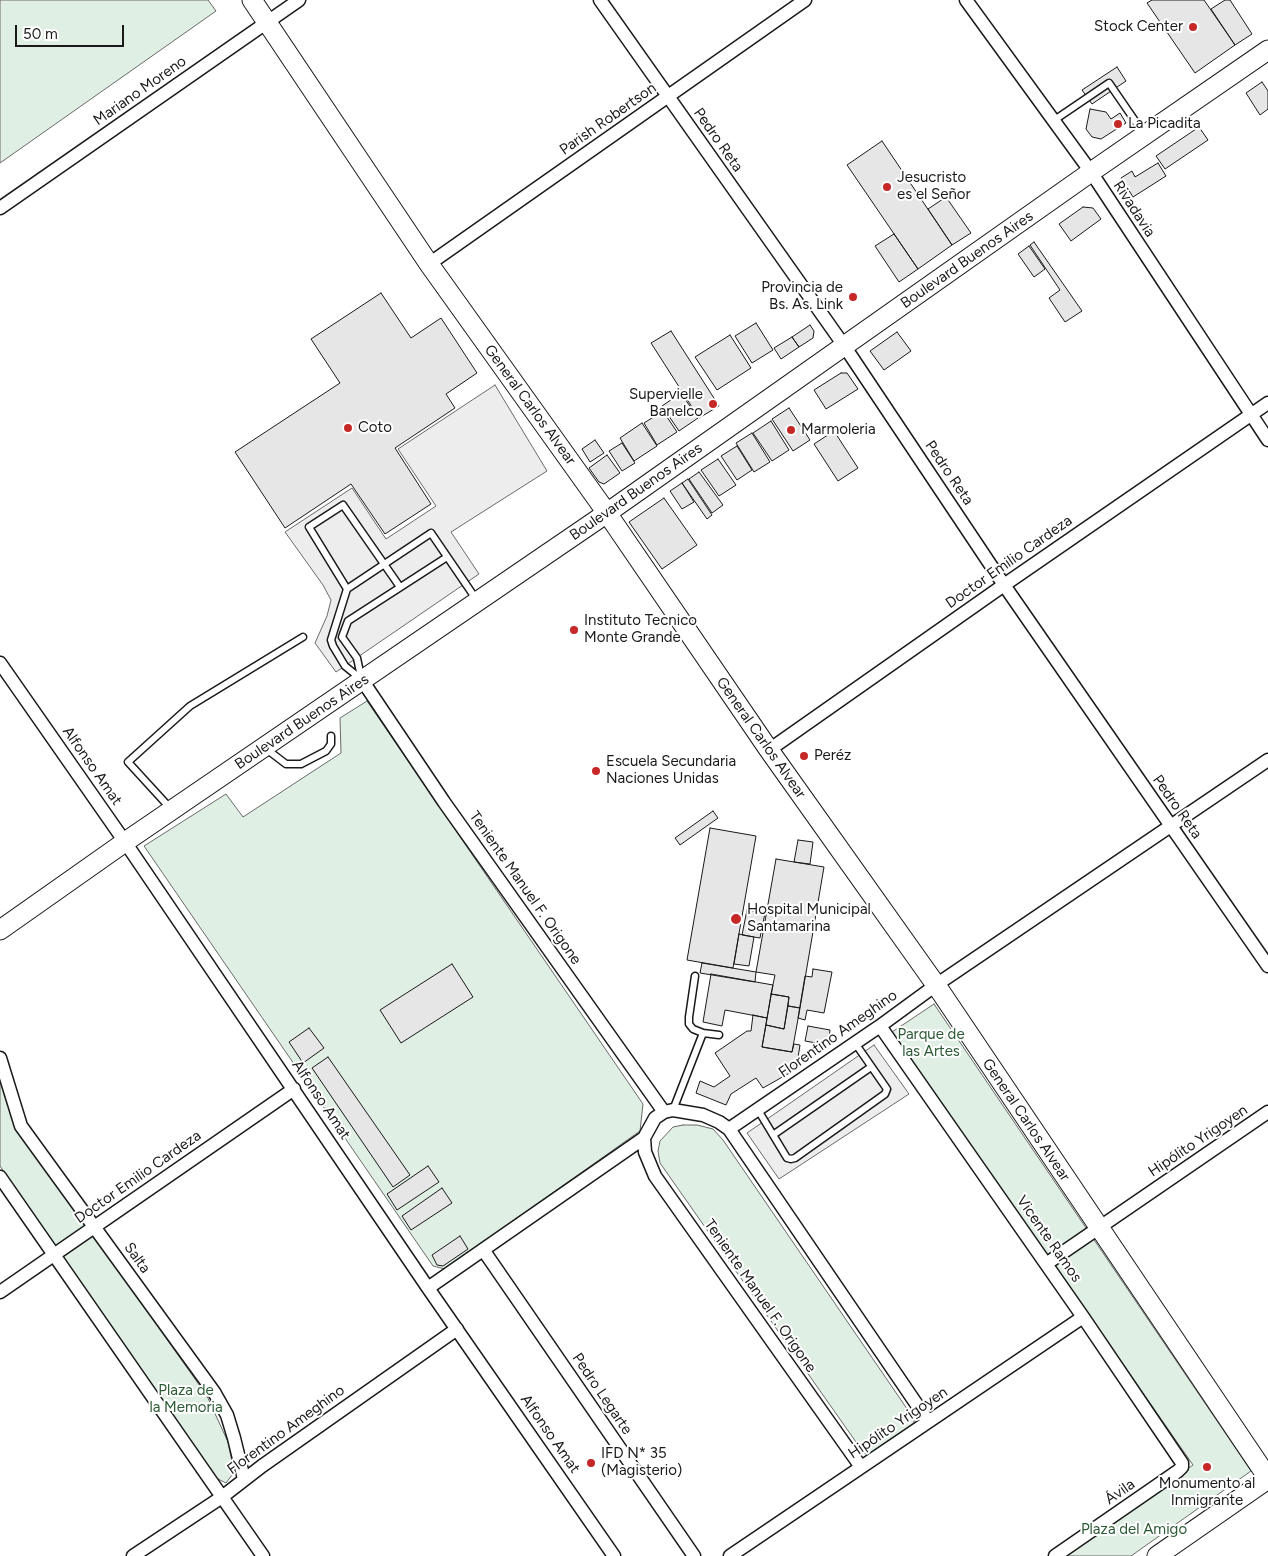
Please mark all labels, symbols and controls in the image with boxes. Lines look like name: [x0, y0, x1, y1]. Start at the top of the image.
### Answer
scale bar: [18, 15, 126, 47]
place label: Stock Center: [1094, 18, 1183, 36]
marker: Stock Center: [1187, 21, 1199, 33]
text: 50 m: [23, 25, 58, 43]
street label: Mariano Moreno: [90, 52, 190, 130]
street label: Parish Robertson: [556, 79, 660, 159]
street label: Pedro Reta: [689, 105, 747, 175]
place label: La Picadita: [1128, 115, 1201, 133]
marker: La Picadita: [1112, 118, 1124, 130]
place label: Jesucristo es el Señor: [897, 169, 971, 204]
street label: Rivadavia: [1109, 178, 1159, 240]
marker: Jesucristo es el Señor: [881, 181, 893, 193]
street label: Boulevard Buenos Aires: [897, 207, 1037, 313]
place label: Provincia de Bs. As. Link: [761, 279, 843, 314]
marker: Provincia de Bs. As. Link: [847, 291, 859, 303]
street label: General Carlos Alvear: [480, 341, 580, 469]
place label: Supervielle Banelco: [629, 386, 703, 421]
marker: Supervielle Banelco: [707, 398, 719, 410]
place label: Coto: [358, 419, 392, 437]
place label: Marmoleria: [801, 421, 876, 439]
marker: Coto: [342, 422, 354, 434]
marker: Marmoleria: [785, 424, 797, 436]
street label: Pedro Reta: [921, 437, 977, 509]
street label: Boulevard Buenos Aires: [566, 439, 706, 545]
street label: Doctor Emilio Cardeza: [942, 512, 1076, 612]
place label: Instituto Tecnico Monte Grande: [584, 612, 697, 647]
marker: Instituto Tecnico Monte Grande: [568, 624, 580, 636]
street label: Boulevard Buenos Aires: [232, 670, 372, 774]
street label: General Carlos Alvear: [712, 674, 810, 802]
street label: Alfonso Amat: [58, 723, 126, 809]
place label: Peréz: [814, 747, 851, 765]
marker: Peréz: [798, 750, 810, 762]
place label: Escuela Secundaria Naciones Unidas: [606, 753, 736, 788]
marker: Escuela Secundaria Naciones Unidas: [590, 765, 602, 777]
street label: Pedro Reta: [1148, 772, 1206, 842]
street label: Teniente Manuel F. Origone: [465, 808, 585, 968]
place label: Hospital Municipal Santamarina: [747, 901, 871, 936]
marker: Hospital Municipal Santamarina: [729, 912, 743, 926]
street label: Florentino Ameghino: [775, 986, 901, 1082]
park label: Parque de las Artes: [897, 1026, 965, 1061]
street label: General Carlos Alvear: [978, 1055, 1074, 1185]
street label: Alfonso Amat: [288, 1057, 354, 1143]
street label: Hipólito Yrigoyen: [1145, 1101, 1251, 1181]
street label: Doctor Emilio Cardeza: [71, 1127, 205, 1227]
street label: Vicente Ramos: [1012, 1192, 1086, 1286]
street label: Teniente Manuel F. Origone: [700, 1216, 820, 1376]
street label: Salta: [120, 1239, 154, 1277]
street label: Pedro Legarte: [568, 1350, 636, 1438]
street label: Florentino Ameghino: [224, 1381, 348, 1479]
park label: Plaza de la Memoria: [149, 1382, 223, 1417]
street label: Hipólito Yrigoyen: [845, 1383, 951, 1463]
street label: Alfonso Amat: [516, 1391, 584, 1477]
place label: IFD N* 35 (Magisterio): [601, 1445, 682, 1480]
marker: IFD N* 35 (Magisterio): [585, 1457, 597, 1469]
marker: Monumento al Inmigrante: [1201, 1461, 1213, 1473]
street label: Ávila: [1102, 1475, 1138, 1509]
place label: Monumento al Inmigrante: [1159, 1475, 1255, 1510]
park label: Plaza del Amigo: [1081, 1521, 1187, 1539]

